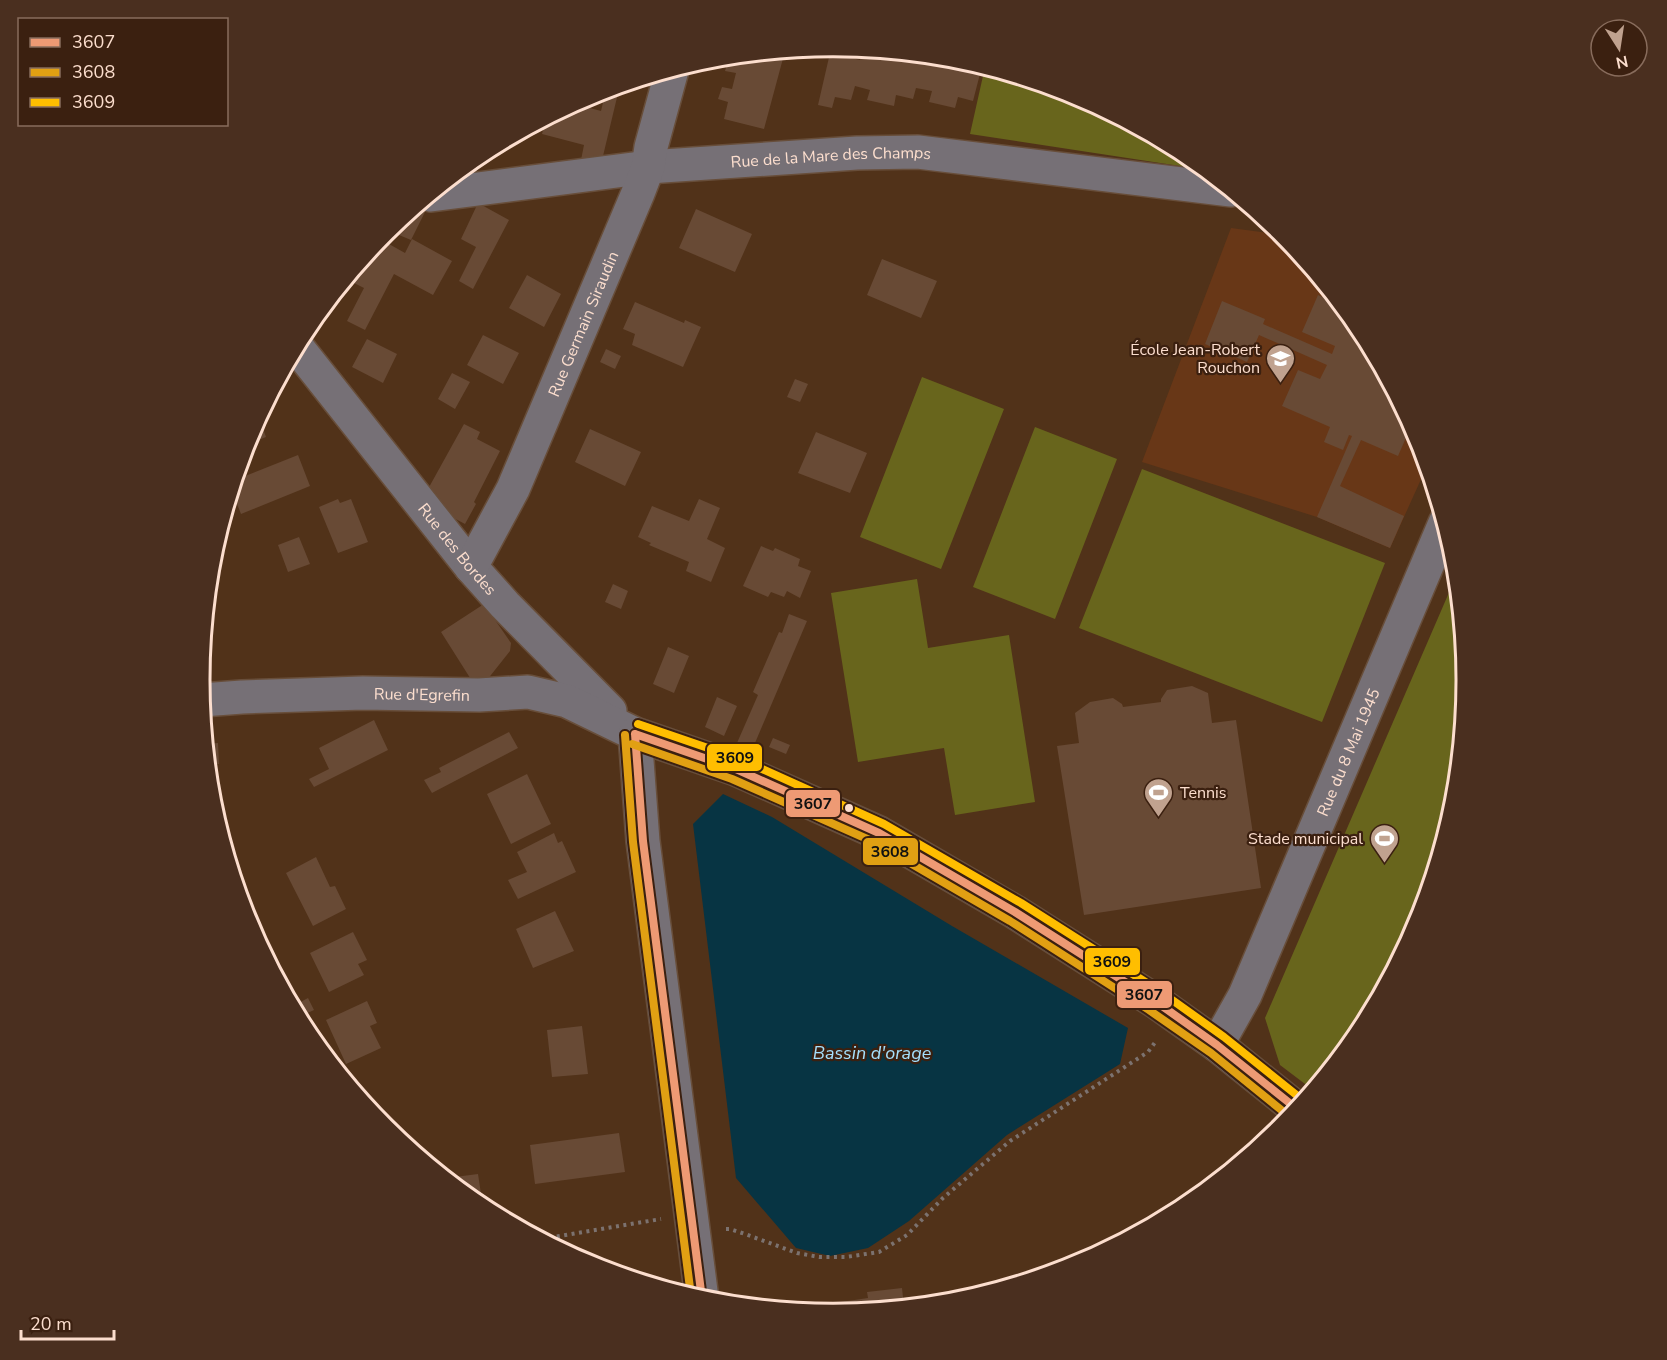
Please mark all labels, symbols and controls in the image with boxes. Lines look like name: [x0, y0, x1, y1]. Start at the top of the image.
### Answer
legend: [18, 18, 228, 126]
north arrow: [1589, 18, 1649, 78]
text: 3607: [72, 30, 115, 54]
text: N: [1614, 50, 1630, 74]
text: 3608: [72, 60, 115, 84]
text: 3609: [72, 90, 115, 114]
street label: Rue de la Mare des Champs: [730, 142, 932, 173]
street label: Rue Germain Siraudin: [543, 248, 624, 400]
place label: École Jean-Robert Rouchon: [1130, 339, 1260, 379]
school or university icon: École Jean-Robert Rouchon: [1265, 342, 1297, 384]
street label: Rue des Bordes: [413, 499, 501, 600]
street label: Rue d'Egrefin: [374, 683, 470, 707]
street label: Rue du 8 Mai 1945: [1312, 685, 1386, 820]
line badge: 3609: [706, 743, 763, 772]
text: 3609: [716, 747, 754, 769]
sports icon: Tennis: [1143, 776, 1175, 818]
place label: Tennis: [1180, 782, 1227, 804]
line badge: 3607: [785, 789, 841, 818]
text: 3607: [794, 793, 832, 815]
unlabelled marker: [843, 802, 855, 814]
sports icon: Stade municipal: [1368, 822, 1400, 864]
place label: Stade municipal: [1248, 828, 1363, 850]
line badge: 3608: [862, 837, 919, 866]
text: 3608: [871, 841, 909, 863]
line badge: 3609: [1084, 947, 1141, 976]
text: 3609: [1093, 951, 1131, 973]
line badge: 3607: [1116, 980, 1173, 1009]
text: 3607: [1125, 984, 1163, 1006]
water label: Bassin d'orage: [813, 1041, 932, 1065]
scale bar: [21, 1303, 114, 1341]
text: 20 m: [30, 1312, 72, 1336]

